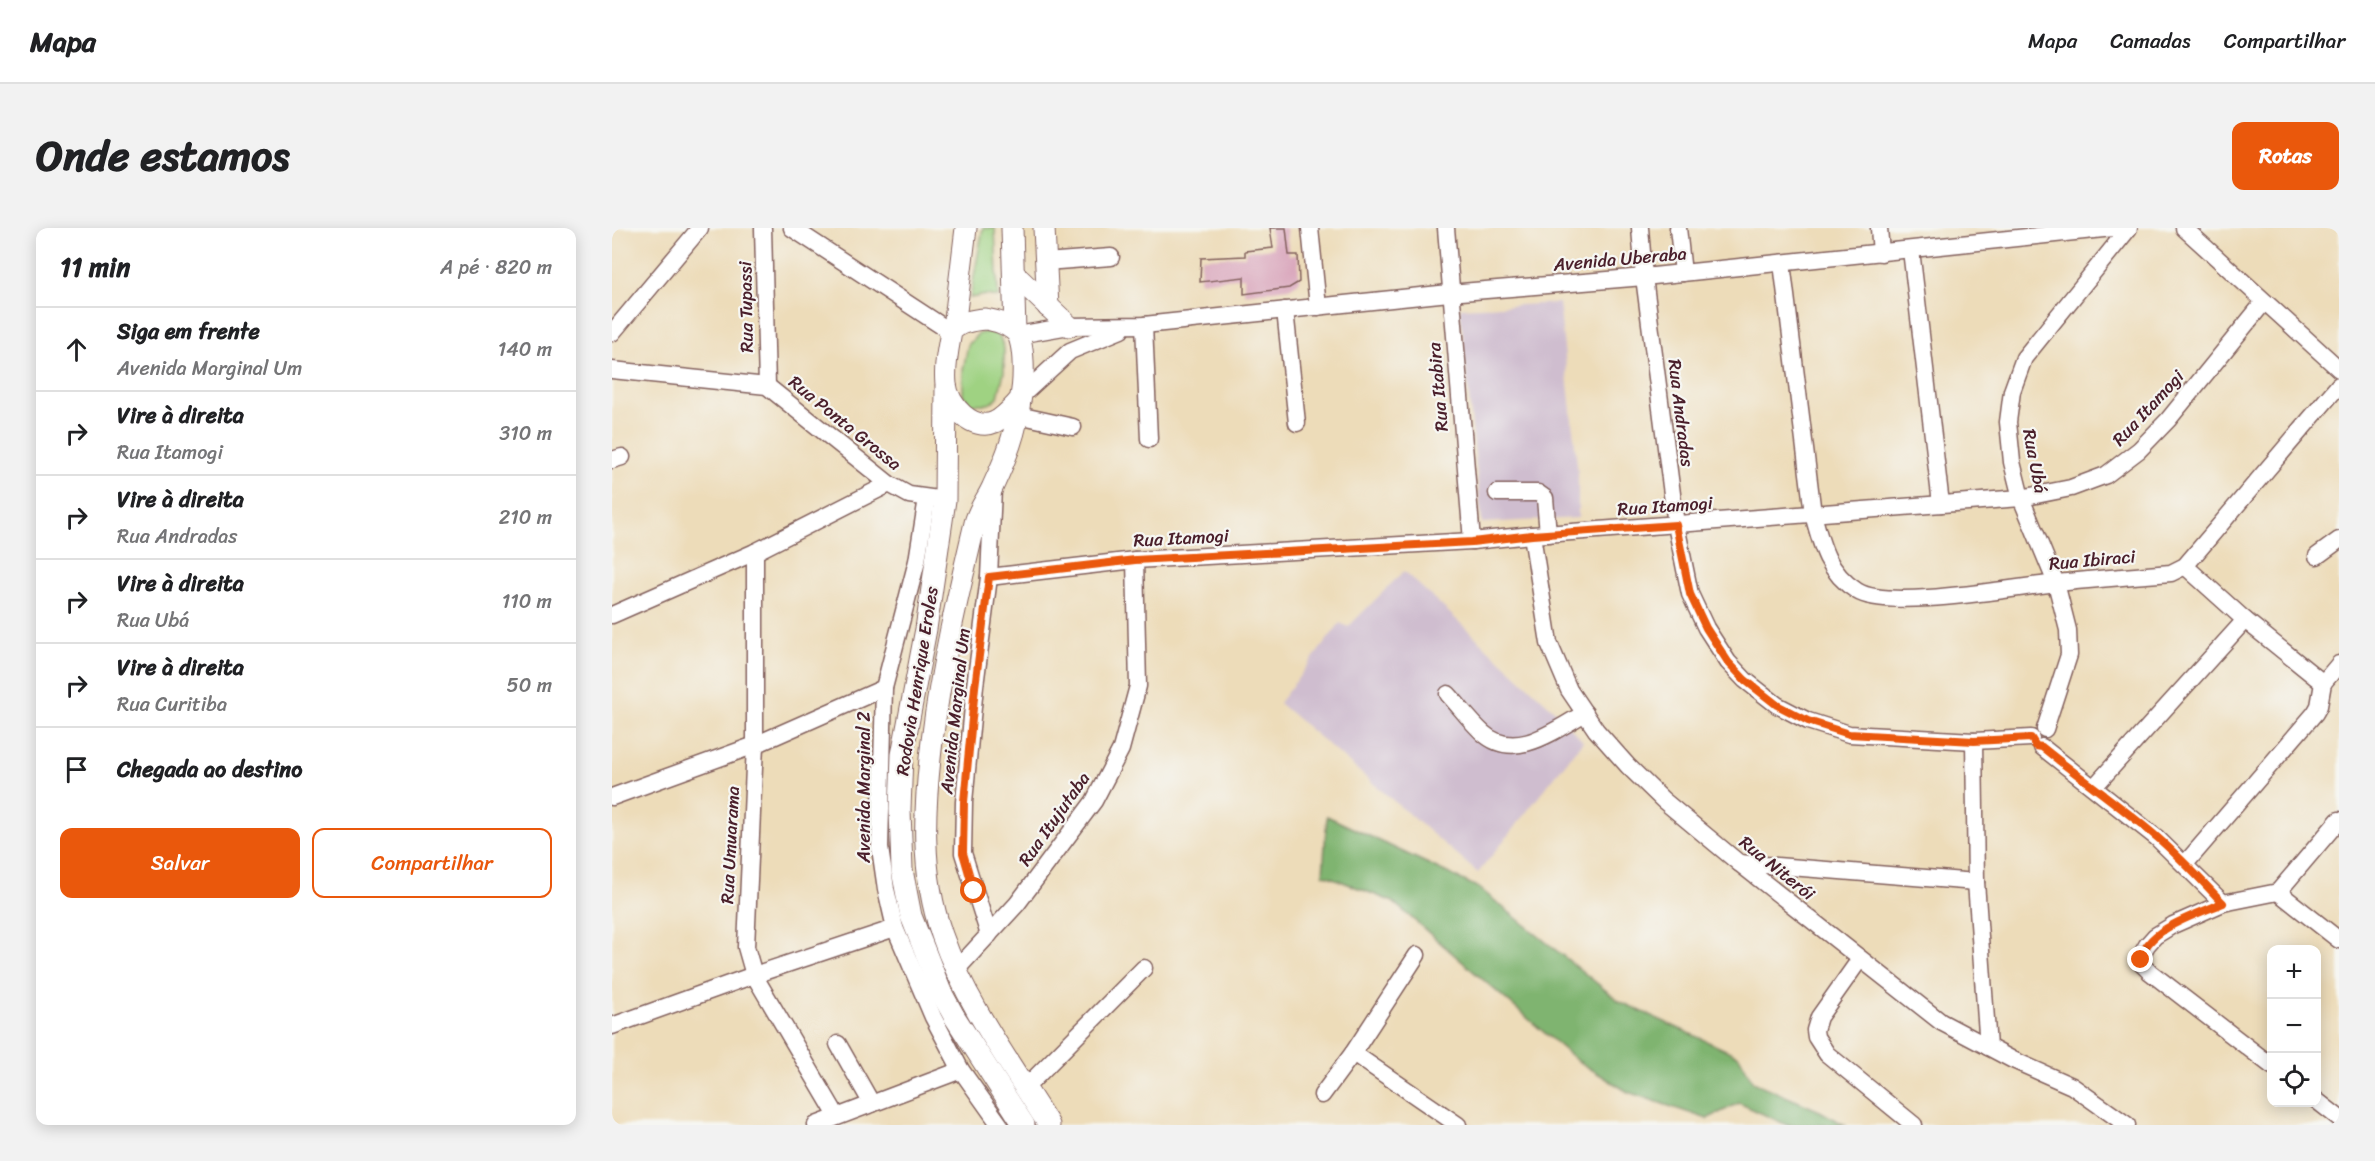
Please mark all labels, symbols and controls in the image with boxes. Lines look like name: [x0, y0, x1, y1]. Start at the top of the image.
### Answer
text: Mapa: [30, 17, 96, 66]
text: Mapa: [2028, 22, 2077, 60]
text: Camadas: [2110, 22, 2191, 60]
text: Compartilhar: [2224, 22, 2345, 60]
text: Onde estamos: [36, 119, 290, 193]
button: Rotas: [2232, 122, 2339, 190]
street label: Avenida Uberaba: [1551, 237, 1688, 281]
text: 11 min: [60, 244, 130, 290]
text: A pé · 820 m: [440, 250, 552, 285]
street label: Rua Tupassi: [729, 260, 763, 353]
text: Siga em frente: [117, 312, 260, 351]
text: 140 m: [498, 332, 552, 367]
icon: ahead: [60, 333, 93, 366]
street label: Rua Itabira: [1418, 340, 1458, 433]
text: Avenida Marginal Um: [117, 351, 302, 386]
street label: Rua Andradas: [1659, 357, 1704, 470]
street label: Rua Itamogi: [2104, 361, 2193, 454]
street label: Rua Ponta Grossa: [781, 367, 909, 479]
text: Vire à direita: [117, 396, 244, 435]
text: 310 m: [499, 416, 552, 451]
icon: right: [60, 417, 93, 450]
street label: Rua Ubá: [2013, 426, 2057, 496]
text: Rua Itamogi: [117, 435, 223, 470]
text: Vire à direita: [117, 480, 244, 519]
street label: Rua Itamogi: [1616, 487, 1715, 525]
text: 210 m: [499, 500, 552, 535]
icon: right: [60, 501, 93, 534]
text: Rua Andradas: [117, 519, 238, 554]
street label: Rua Itamogi: [1133, 519, 1230, 556]
street label: Rua Ibiraci: [2047, 540, 2138, 580]
text: Vire à direita: [117, 564, 244, 603]
street label: Rodovia Henrique Eroles: [886, 583, 948, 778]
text: 110 m: [502, 584, 552, 619]
icon: right: [60, 585, 93, 618]
text: Rua Ubá: [117, 603, 189, 638]
street label: Avenida Marginal Um: [930, 626, 980, 797]
text: Vire à direita: [117, 648, 244, 687]
text: 50 m: [507, 668, 552, 703]
icon: right: [60, 669, 93, 702]
text: Rua Curitiba: [117, 687, 227, 722]
street label: Avenida Marginal 2: [848, 711, 880, 864]
text: Chegada ao destino: [117, 750, 302, 789]
icon: arrive: [60, 753, 93, 786]
street label: Rua Itujutaba: [1009, 765, 1099, 873]
street label: Rua Umuarama: [711, 785, 749, 905]
street label: Rua Niterói: [1732, 827, 1823, 910]
button: Salvar: [60, 828, 300, 898]
button: Compartilhar: [312, 828, 552, 898]
route start: [960, 877, 986, 903]
map controls: [2267, 945, 2321, 1107]
button: +: [2267, 945, 2321, 999]
route end: [2127, 946, 2153, 972]
button: −: [2267, 999, 2321, 1053]
button: locate: [2267, 1053, 2321, 1107]

